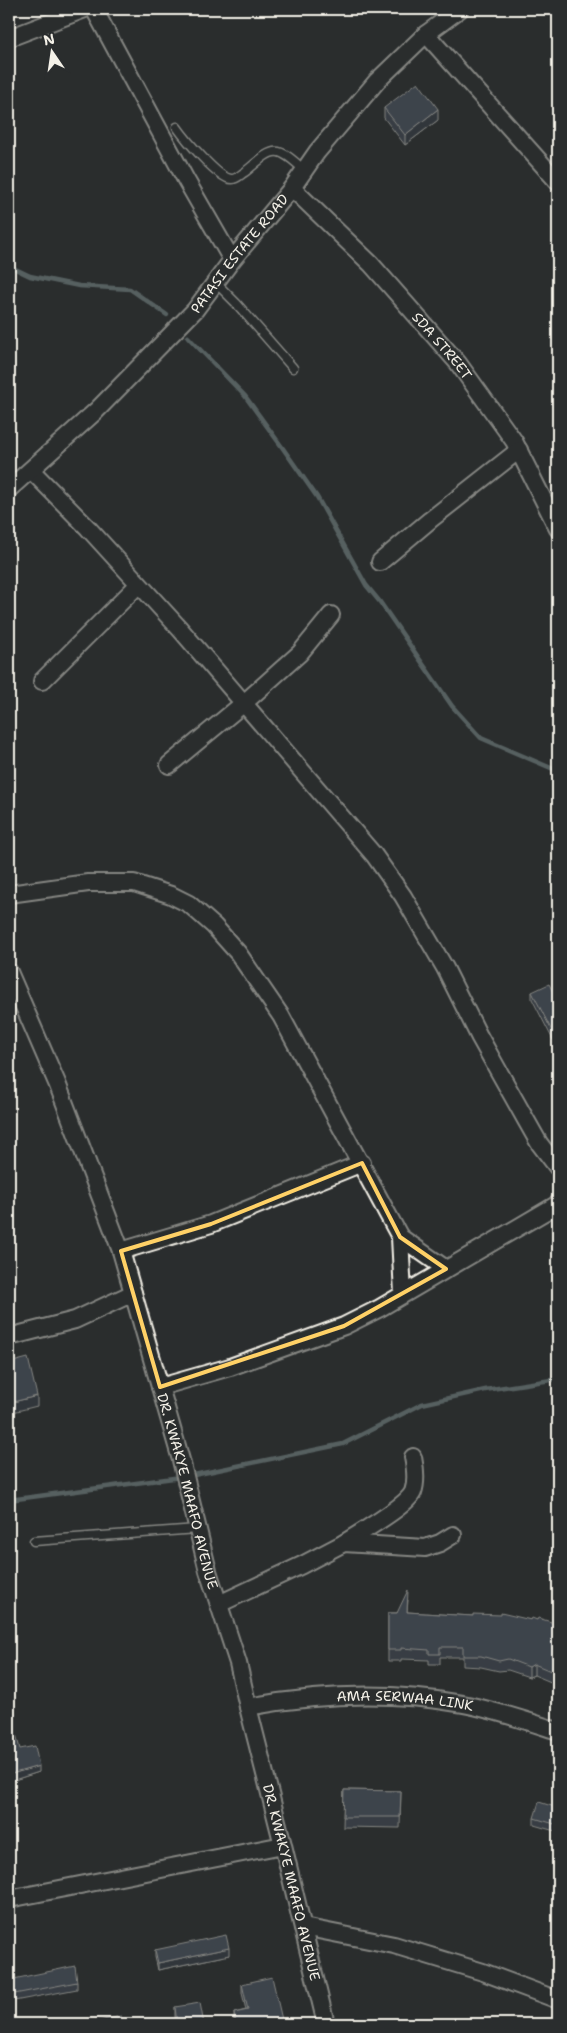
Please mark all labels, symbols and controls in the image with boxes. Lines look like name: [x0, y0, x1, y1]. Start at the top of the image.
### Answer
north arrow: [28, 28, 78, 78]
text: N: [42, 29, 57, 49]
street label: PATASI ESTATE ROAD: [187, 190, 292, 317]
street label: SDA STREET: [408, 308, 476, 383]
street label: DR. KWAKYE MAAFO AVENUE: [153, 1391, 222, 1592]
street label: AMA SERWAA LINK: [336, 1687, 475, 1715]
street label: DR. KWAKYE MAAFO AVENUE: [259, 1782, 324, 1983]

